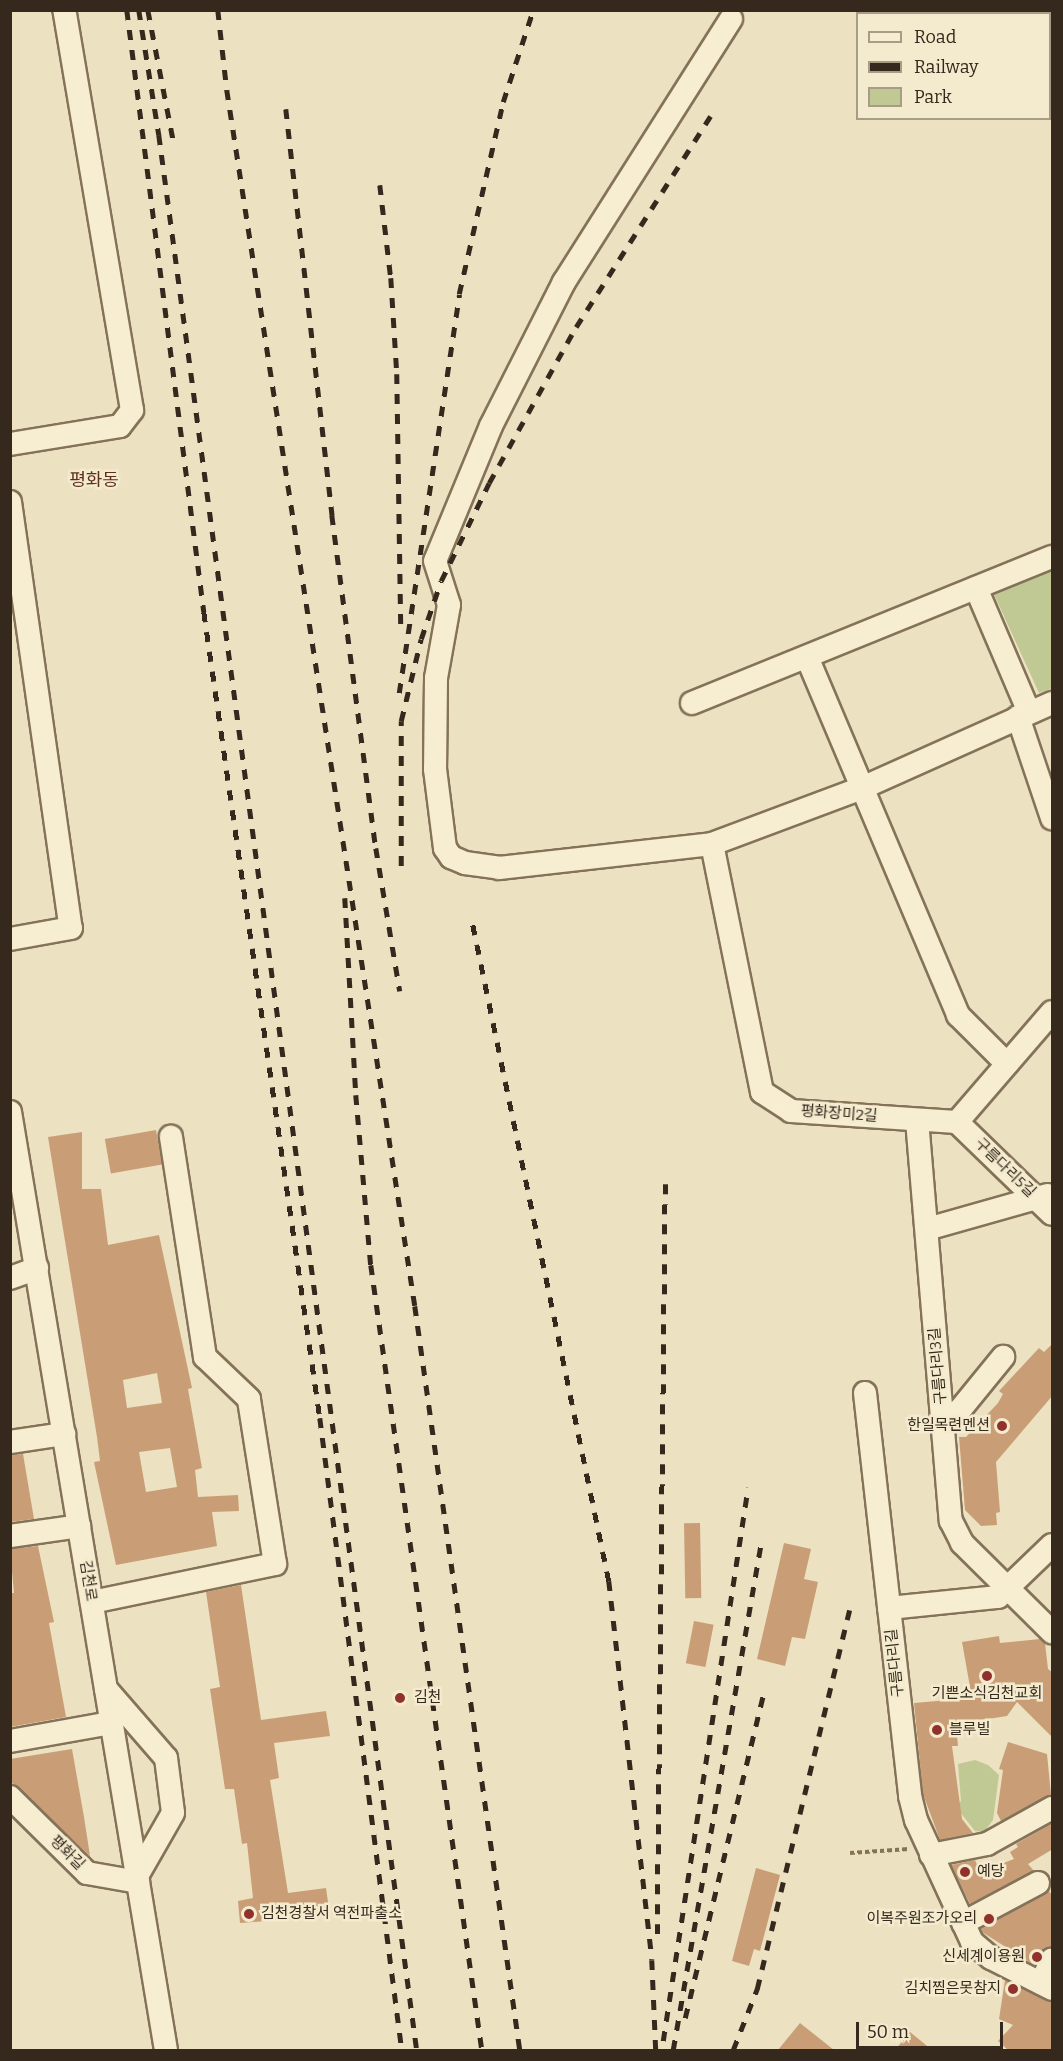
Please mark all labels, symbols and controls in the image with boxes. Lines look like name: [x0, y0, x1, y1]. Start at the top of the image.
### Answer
legend: [856, 12, 1051, 120]
text: Road: [914, 26, 956, 48]
text: Railway: [914, 56, 978, 78]
text: Park: [914, 86, 952, 108]
district label: 평화동: [69, 469, 119, 491]
street label: 평화장미2길: [800, 1102, 878, 1126]
street label: 구름다리5길: [971, 1135, 1039, 1201]
street label: 구름다리3길: [926, 1327, 950, 1405]
place label: 한일목련멘션: [907, 1417, 990, 1435]
marker: 한일목련멘션: [995, 1419, 1009, 1433]
street label: 김천로: [76, 1559, 100, 1603]
street label: 구름다리길: [882, 1628, 908, 1698]
marker: 기쁜소식김천교회: [980, 1669, 994, 1683]
place label: 기쁜소식김천교회: [932, 1685, 1042, 1703]
marker: 김천: [391, 1689, 409, 1707]
place label: 김천: [414, 1689, 442, 1707]
place label: 블루빌: [949, 1721, 990, 1739]
marker: 블루빌: [930, 1723, 944, 1737]
street label: 평화길: [46, 1832, 88, 1874]
place label: 예당: [977, 1863, 1005, 1881]
marker: 예당: [958, 1865, 972, 1879]
place label: 김천경찰서 역전파출소: [261, 1905, 402, 1923]
marker: 김천경찰서 역전파출소: [242, 1907, 256, 1921]
place label: 이복주원조가오리: [867, 1910, 977, 1928]
marker: 이복주원조가오리: [982, 1912, 996, 1926]
place label: 신세계이용원: [942, 1948, 1025, 1966]
marker: 신세계이용원: [1030, 1950, 1044, 1964]
place label: 김치찜은못참지: [904, 1980, 1001, 1998]
marker: 김치찜은못참지: [1006, 1982, 1020, 1996]
scale bar: [859, 2010, 1006, 2048]
text: 50 m: [867, 2021, 909, 2043]

